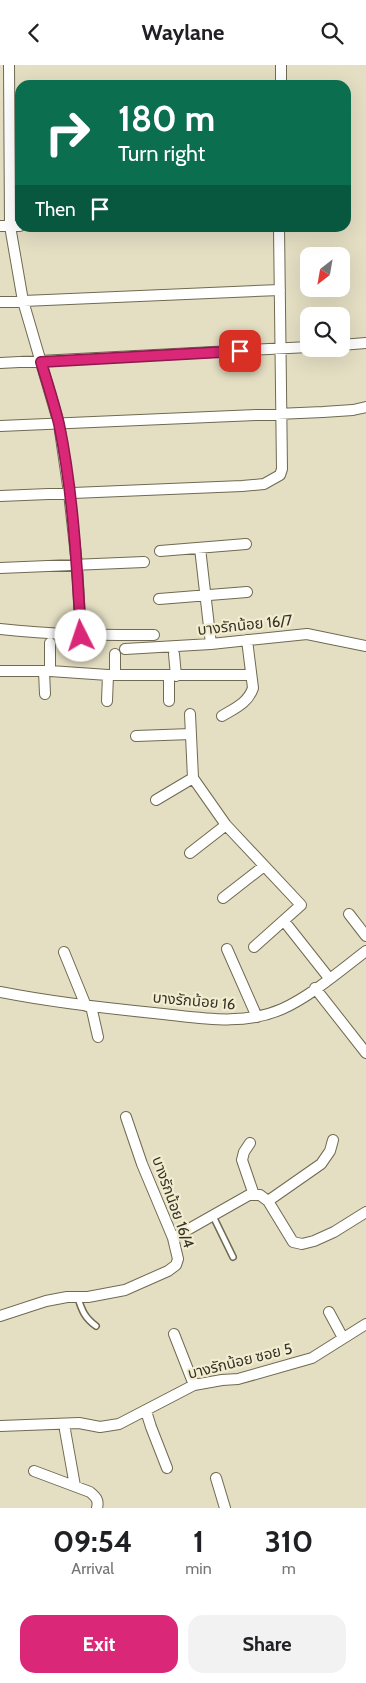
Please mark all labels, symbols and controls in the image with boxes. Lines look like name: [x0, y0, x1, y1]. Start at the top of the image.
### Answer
icon: back: [20, 19, 48, 47]
text: Waylane: [142, 19, 224, 46]
icon: search: [318, 19, 346, 47]
text: 180 m: [118, 97, 215, 140]
icon: right: [35, 100, 100, 165]
text: Turn right: [118, 140, 205, 167]
icon: arrive: [86, 195, 114, 223]
text: Then: [35, 198, 76, 221]
north arrow: [300, 247, 350, 297]
map controls: [300, 247, 350, 357]
button: search: [300, 307, 350, 357]
pin: [219, 330, 261, 372]
icon: arrive: [226, 337, 254, 365]
position arrow: [54, 609, 106, 661]
street label: บางรักน้อย 16/7: [197, 611, 294, 639]
street label: บางรักน้อย 16: [152, 988, 236, 1014]
street label: บางรักน้อย 16/4: [148, 1154, 198, 1250]
street label: บางรักน้อย ซอย 5: [186, 1339, 294, 1383]
text: 09:54: [53, 1523, 132, 1560]
text: 1: [193, 1523, 204, 1560]
text: 310: [265, 1523, 313, 1560]
text: Arrival: [71, 1559, 114, 1578]
text: min: [185, 1559, 212, 1578]
text: m: [282, 1559, 296, 1578]
button: Exit: [20, 1615, 178, 1673]
button: Share: [188, 1615, 346, 1673]

